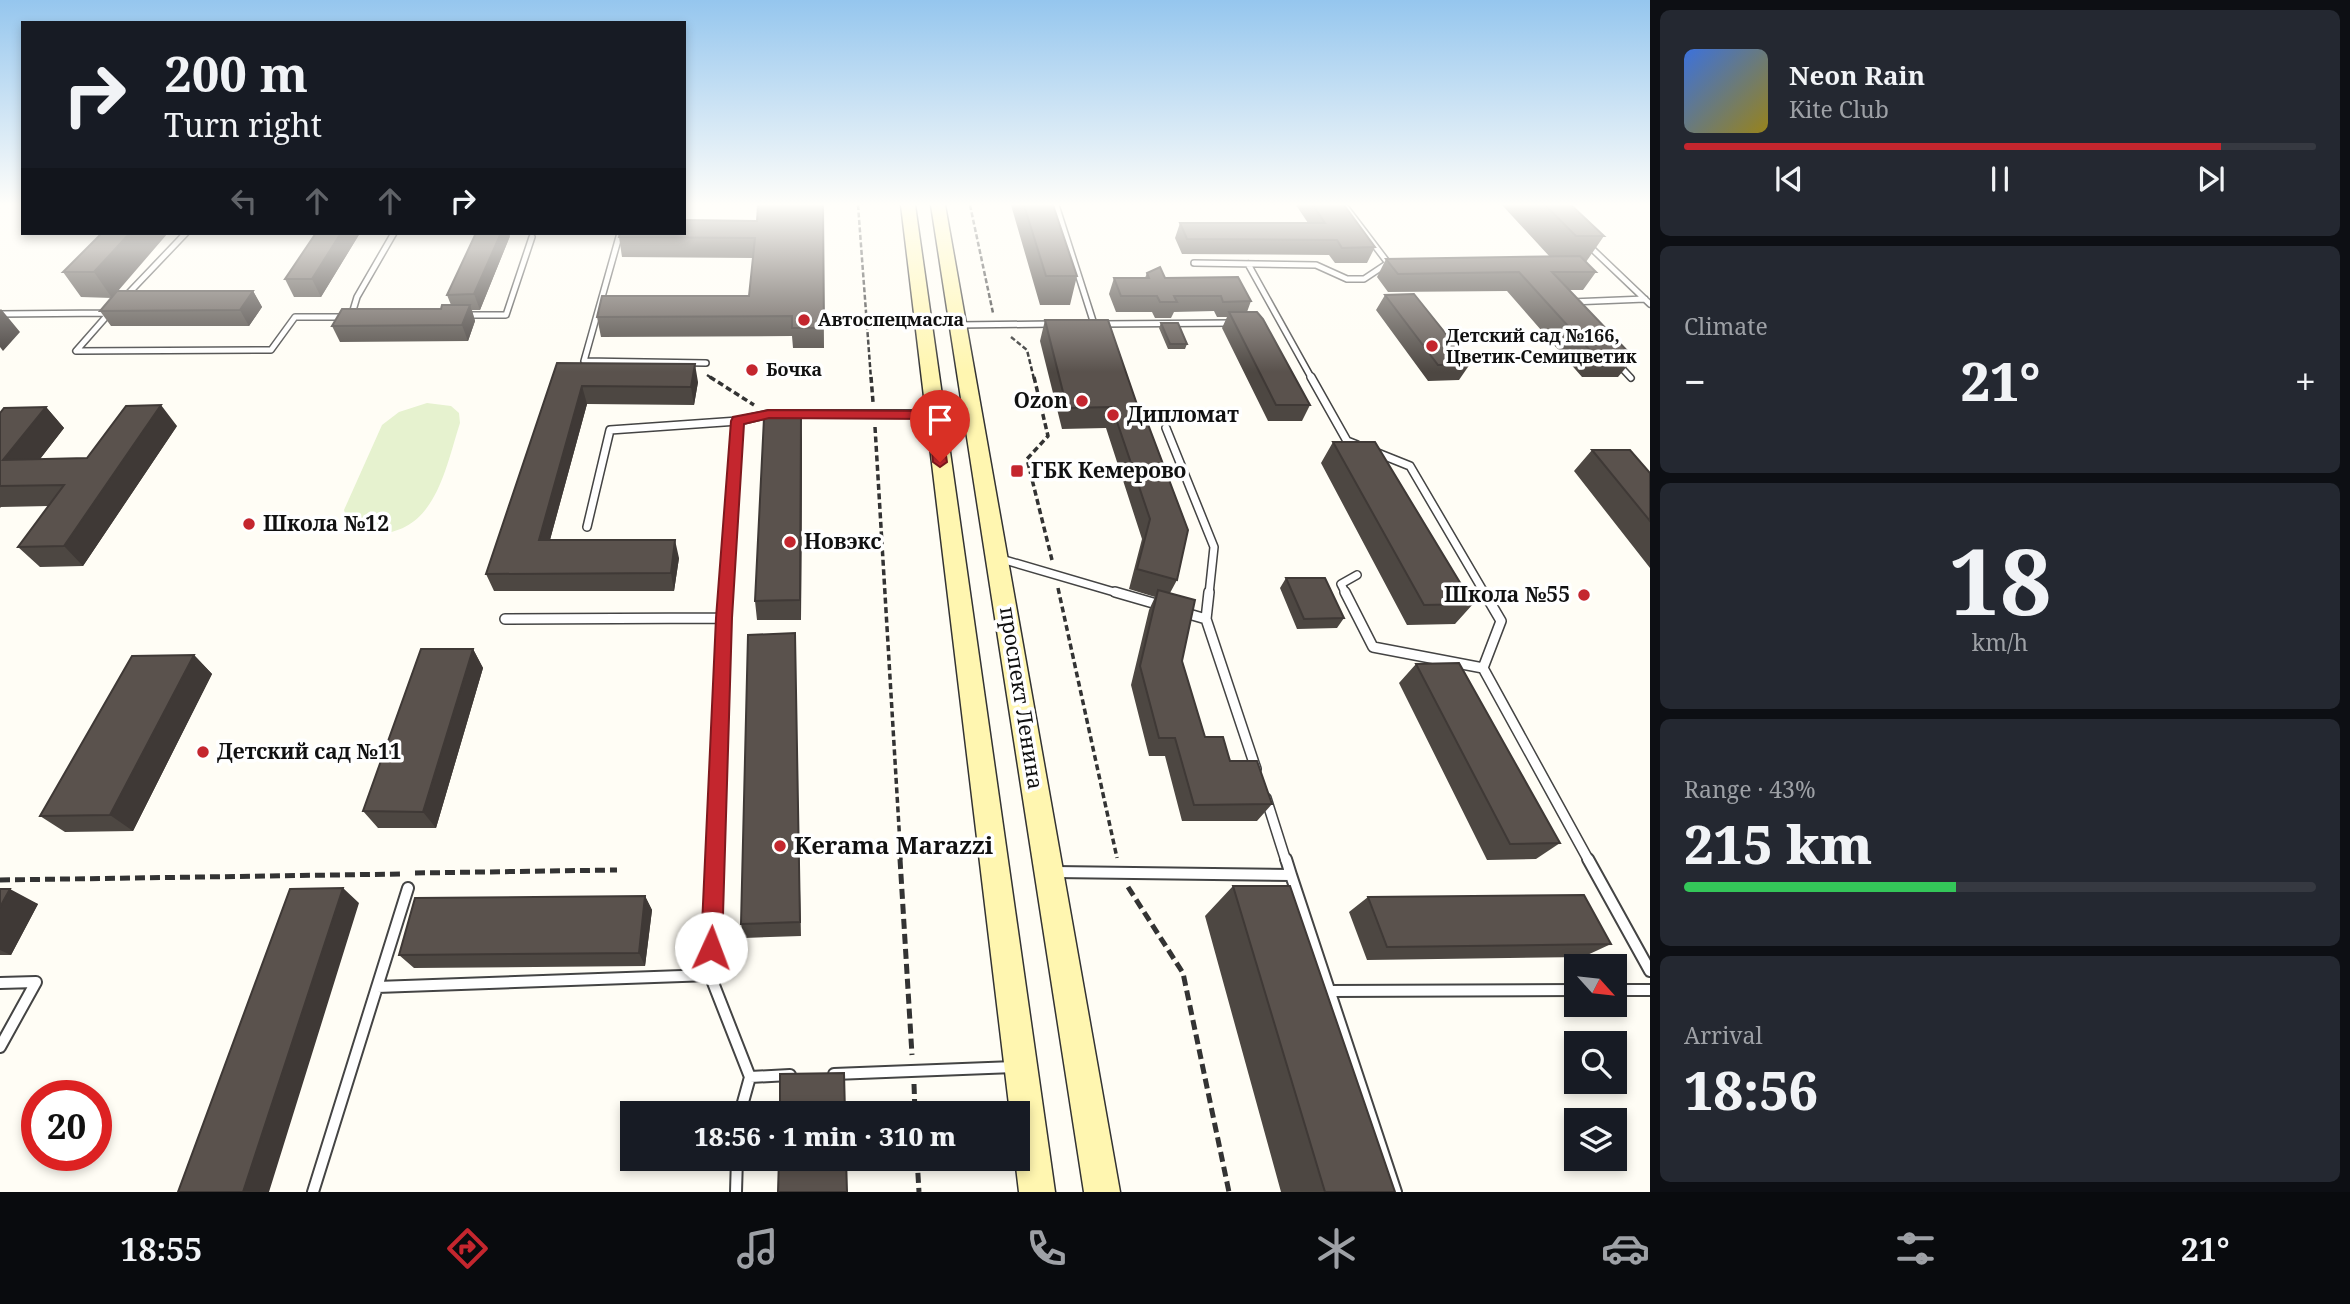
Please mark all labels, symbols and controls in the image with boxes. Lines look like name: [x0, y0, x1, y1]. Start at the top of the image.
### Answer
text: 200 m: [164, 40, 308, 106]
icon: right: [49, 49, 140, 140]
text: Neon Rain: [1789, 57, 1925, 93]
text: Kite Club: [1789, 93, 1889, 125]
text: Turn right: [164, 103, 322, 146]
icon: previous: [1770, 160, 1808, 198]
icon: pause: [1981, 160, 2019, 198]
icon: next: [2192, 160, 2230, 198]
icon: left: [225, 182, 263, 220]
icon: ahead: [298, 182, 336, 220]
icon: ahead: [371, 182, 409, 220]
icon: right: [444, 182, 482, 220]
place label: Автоспецмасла: [818, 307, 965, 331]
text: Climate: [1684, 310, 1768, 342]
marker: Автоспецмасла: [796, 312, 812, 328]
place label: Детский сад №166, Цветик-Семицветик: [1446, 323, 1637, 368]
marker: Детский сад №166, Цветик-Семицветик: [1424, 338, 1440, 354]
text: 21°: [1960, 345, 2040, 416]
text: −: [1684, 355, 1706, 407]
text: +: [2295, 355, 2316, 407]
place label: Бочка: [766, 357, 822, 381]
marker: Бочка: [744, 362, 760, 378]
place label: Ozon: [1013, 386, 1068, 414]
pin: [910, 390, 970, 462]
marker: Ozon: [1074, 393, 1090, 409]
place label: Дипломат: [1127, 400, 1239, 428]
icon: arrive: [921, 401, 959, 439]
marker: Дипломат: [1105, 407, 1121, 423]
place label: ГБК Кемерово: [1031, 456, 1186, 484]
marker: ГБК Кемерово: [1009, 463, 1025, 479]
place label: Школа №12: [263, 509, 389, 537]
marker: Школа №12: [241, 516, 257, 532]
text: 18: [1949, 518, 2051, 642]
place label: Новэкс: [804, 527, 882, 555]
marker: Новэкс: [782, 534, 798, 550]
place label: Школа №55: [1444, 580, 1570, 608]
marker: Школа №55: [1576, 587, 1592, 603]
street label: проспект Ленина: [994, 604, 1050, 791]
text: km/h: [1972, 626, 2028, 658]
place label: Детский сад №11: [217, 737, 402, 765]
marker: Детский сад №11: [195, 744, 211, 760]
text: Range · 43%: [1684, 773, 1816, 805]
text: 215 km: [1684, 808, 1872, 879]
place label: Kerama Marazzi: [794, 828, 994, 861]
marker: Kerama Marazzi: [772, 838, 788, 854]
position arrow: [674, 911, 748, 985]
north arrow: [1564, 954, 1628, 1017]
map controls: [1564, 954, 1627, 1171]
text: Arrival: [1684, 1019, 1763, 1051]
button: search: [1564, 1031, 1627, 1094]
text: 18:56: [1684, 1054, 1818, 1125]
speed limit sign: 20: [21, 1080, 112, 1171]
button: layers: [1564, 1108, 1627, 1171]
text: 18:56 · 1 min · 310 m: [694, 1118, 956, 1154]
icon: directions: [443, 1224, 492, 1273]
icon: music: [733, 1224, 782, 1273]
icon: phone: [1022, 1224, 1071, 1273]
icon: climate: [1312, 1224, 1361, 1273]
icon: car: [1601, 1224, 1650, 1273]
icon: filters: [1891, 1224, 1940, 1273]
text: 18:55: [120, 1227, 202, 1270]
text: 21°: [2181, 1227, 2230, 1270]

